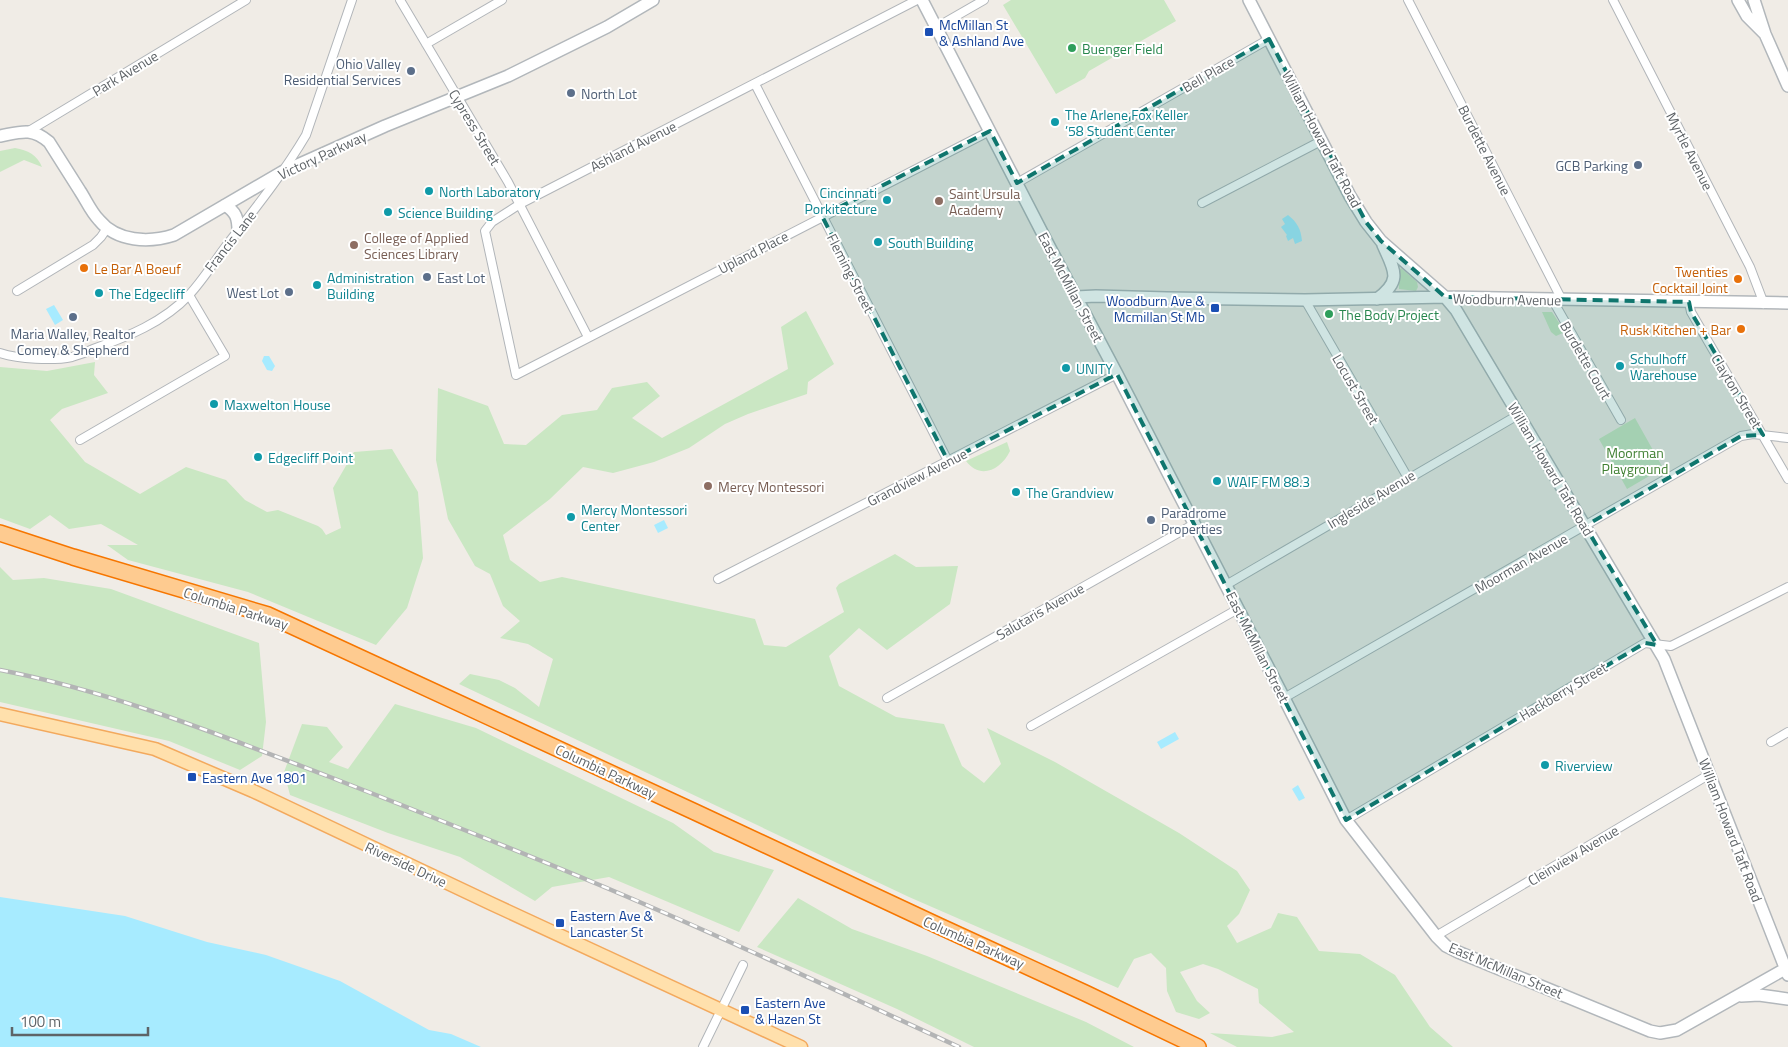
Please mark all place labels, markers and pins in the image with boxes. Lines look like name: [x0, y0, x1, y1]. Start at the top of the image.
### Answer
place label: McMillan St & Ashland Ave: [939, 14, 1024, 51]
marker: McMillan St & Ashland Ave: [923, 26, 935, 38]
place label: Buenger Field: [1082, 38, 1163, 59]
marker: Buenger Field: [1066, 42, 1078, 54]
place label: Ohio Valley Residential Services: [284, 53, 401, 90]
marker: Ohio Valley Residential Services: [405, 65, 417, 77]
place label: North Lot: [581, 83, 637, 104]
marker: North Lot: [565, 87, 577, 99]
place label: The Arlene Fox Keller ’58 Student Center: [1065, 104, 1188, 141]
marker: The Arlene Fox Keller ’58 Student Center: [1049, 116, 1061, 128]
place label: GCB Parking: [1555, 155, 1628, 176]
marker: GCB Parking: [1632, 159, 1644, 171]
place label: North Laboratory: [439, 181, 541, 202]
place label: Cincinnati Porkitecture: [805, 182, 877, 219]
place label: Saint Ursula Academy: [949, 183, 1020, 220]
marker: North Laboratory: [423, 185, 435, 197]
marker: Cincinnati Porkitecture: [881, 194, 893, 206]
marker: Saint Ursula Academy: [933, 195, 945, 207]
place label: Science Building: [398, 202, 493, 223]
marker: Science Building: [382, 206, 394, 218]
place label: College of Applied Sciences Library: [364, 227, 469, 264]
place label: South Building: [888, 232, 973, 253]
marker: South Building: [872, 236, 884, 248]
marker: College of Applied Sciences Library: [348, 239, 360, 251]
place label: Le Bar A Boeuf: [94, 258, 181, 279]
place label: Twenties Cocktail Joint: [1652, 261, 1728, 298]
marker: Le Bar A Boeuf: [78, 262, 90, 274]
place label: Administration Building: [327, 267, 414, 304]
place label: East Lot: [437, 267, 485, 288]
marker: East Lot: [421, 271, 433, 283]
marker: Twenties Cocktail Joint: [1732, 273, 1744, 285]
marker: Administration Building: [311, 279, 323, 291]
place label: West Lot: [226, 282, 279, 303]
place label: The Edgecliff: [109, 283, 185, 304]
marker: West Lot: [283, 286, 295, 298]
marker: The Edgecliff: [93, 287, 105, 299]
place label: Woodburn Ave & Mcmillan St Mb: [1106, 290, 1205, 327]
marker: Woodburn Ave & Mcmillan St Mb: [1209, 302, 1221, 314]
place label: The Body Project: [1339, 304, 1439, 325]
marker: The Body Project: [1323, 308, 1335, 320]
marker: Maria Walley, Realtor Comey & Shepherd: [67, 311, 79, 323]
place label: Rusk Kitchen + Bar: [1620, 319, 1731, 340]
place label: Maria Walley, Realtor Comey & Shepherd: [11, 323, 136, 360]
marker: Rusk Kitchen + Bar: [1735, 323, 1747, 335]
place label: Schulhoff Warehouse: [1630, 348, 1697, 385]
place label: UNITY: [1076, 358, 1113, 379]
marker: Schulhoff Warehouse: [1614, 360, 1626, 372]
marker: UNITY: [1060, 362, 1072, 374]
place label: Maxwelton House: [224, 394, 331, 415]
marker: Maxwelton House: [208, 398, 220, 410]
place label: Edgecliff Point: [268, 447, 353, 468]
marker: Edgecliff Point: [252, 451, 264, 463]
place label: WAIF FM 88.3: [1227, 471, 1310, 492]
marker: WAIF FM 88.3: [1211, 475, 1223, 487]
place label: Mercy Montessori: [718, 476, 824, 497]
marker: Mercy Montessori: [702, 480, 714, 492]
place label: The Grandview: [1026, 482, 1114, 503]
marker: The Grandview: [1010, 486, 1022, 498]
place label: Mercy Montessori Center: [581, 499, 687, 536]
place label: Paradrome Properties: [1161, 502, 1226, 539]
marker: Mercy Montessori Center: [565, 511, 577, 523]
marker: Paradrome Properties: [1145, 514, 1157, 526]
place label: Riverview: [1555, 755, 1613, 776]
marker: Riverview: [1539, 759, 1551, 771]
place label: Eastern Ave 1801: [202, 767, 307, 788]
marker: Eastern Ave 1801: [186, 771, 198, 783]
place label: Eastern Ave & Lancaster St: [570, 905, 654, 942]
marker: Eastern Ave & Lancaster St: [554, 917, 566, 929]
place label: Eastern Ave & Hazen St: [755, 992, 825, 1029]
marker: Eastern Ave & Hazen St: [739, 1004, 751, 1016]

